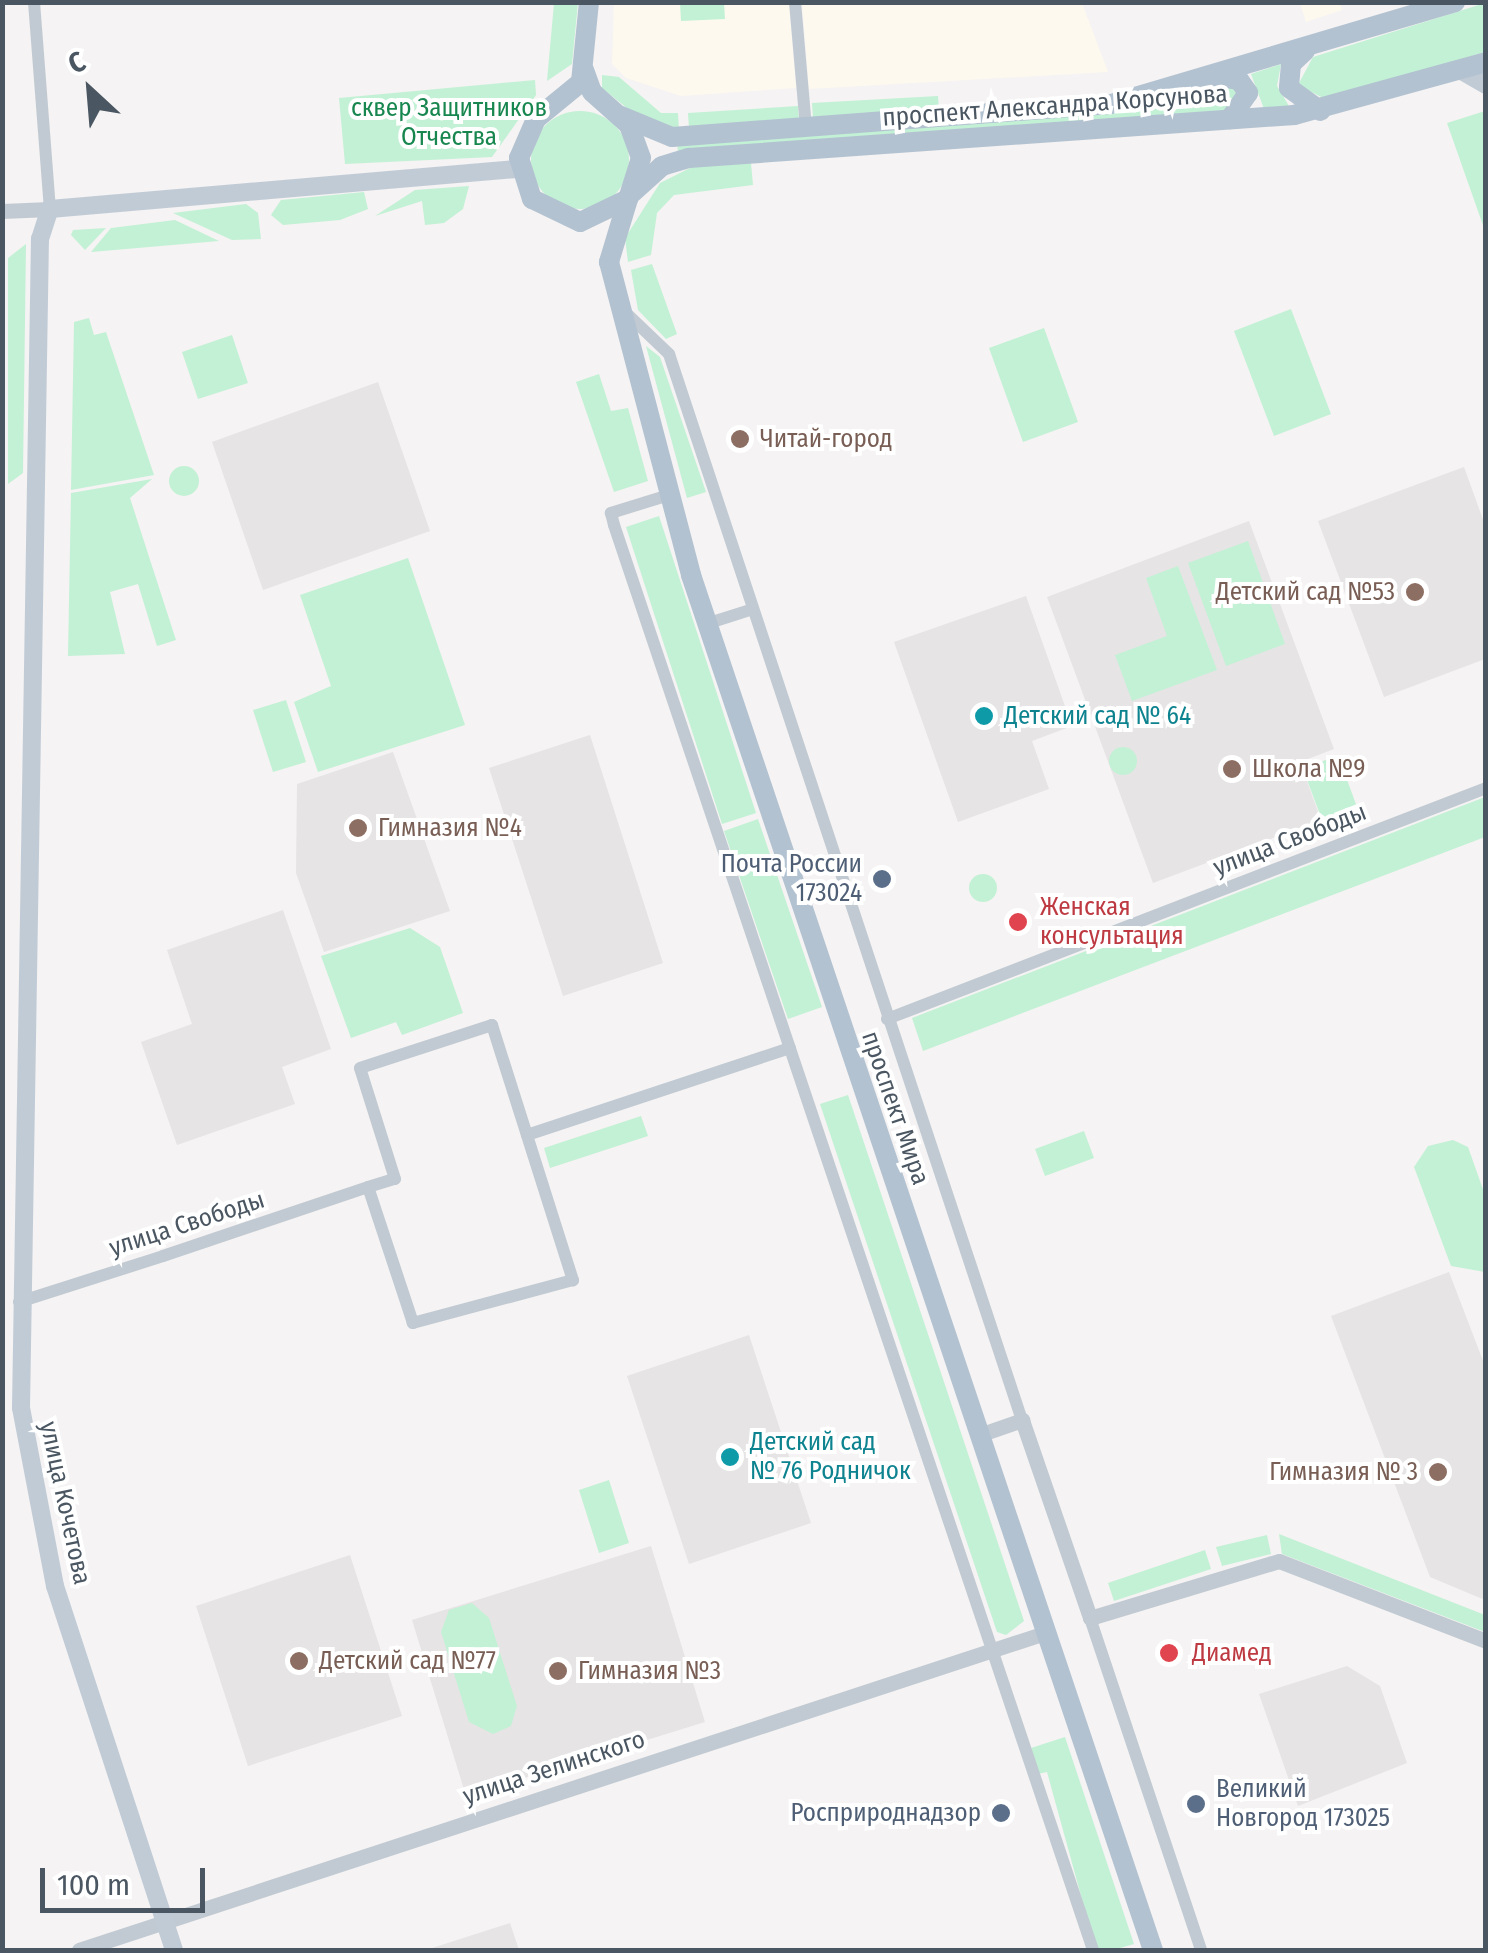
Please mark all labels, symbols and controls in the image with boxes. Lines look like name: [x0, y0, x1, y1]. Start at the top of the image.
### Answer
north arrow: [40, 40, 140, 140]
text: С: [63, 45, 90, 81]
street label: проспект Александра Корсунова: [881, 79, 1229, 133]
park label: сквер Защитников Отчества: [351, 94, 547, 153]
place label: Читай-город: [760, 424, 892, 454]
marker: Читай-город: [729, 428, 751, 450]
place label: Детский сад №53: [1216, 577, 1395, 607]
marker: Детский сад №53: [1404, 581, 1426, 603]
place label: Детский сад № 64: [1004, 701, 1191, 731]
marker: Детский сад № 64: [973, 705, 995, 727]
place label: Школа №9: [1252, 754, 1365, 784]
marker: Школа №9: [1221, 758, 1243, 780]
street label: улица Свободы: [1209, 797, 1371, 883]
place label: Гимназия №4: [378, 813, 522, 843]
marker: Гимназия №4: [347, 817, 369, 839]
place label: Почта России 173024: [721, 850, 862, 909]
marker: Почта России 173024: [871, 868, 893, 890]
place label: Женская консультация: [1040, 893, 1184, 952]
marker: Женская консультация: [1005, 909, 1031, 935]
street label: проспект Мира: [855, 1027, 935, 1189]
street label: улица Свободы: [106, 1185, 268, 1263]
street label: улица Кочетова: [33, 1419, 97, 1587]
place label: Детский сад № 76 Родничок: [750, 1428, 911, 1487]
marker: Детский сад № 76 Родничок: [719, 1446, 741, 1468]
place label: Гимназия № 3: [1269, 1457, 1418, 1487]
marker: Гимназия № 3: [1427, 1461, 1449, 1483]
place label: Диамед: [1192, 1638, 1271, 1668]
marker: Диамед: [1156, 1640, 1182, 1666]
place label: Детский сад №77: [319, 1646, 496, 1676]
marker: Детский сад №77: [288, 1650, 310, 1672]
place label: Гимназия №3: [578, 1656, 721, 1686]
marker: Гимназия №3: [547, 1660, 569, 1682]
street label: улица Зелинского: [459, 1724, 649, 1812]
place label: Великий Новгород 173025: [1216, 1775, 1390, 1834]
marker: Великий Новгород 173025: [1185, 1793, 1207, 1815]
place label: Росприроднадзор: [790, 1798, 981, 1828]
marker: Росприроднадзор: [990, 1802, 1012, 1824]
scale bar: [45, 1848, 210, 1910]
text: 100 m: [57, 1867, 130, 1903]

